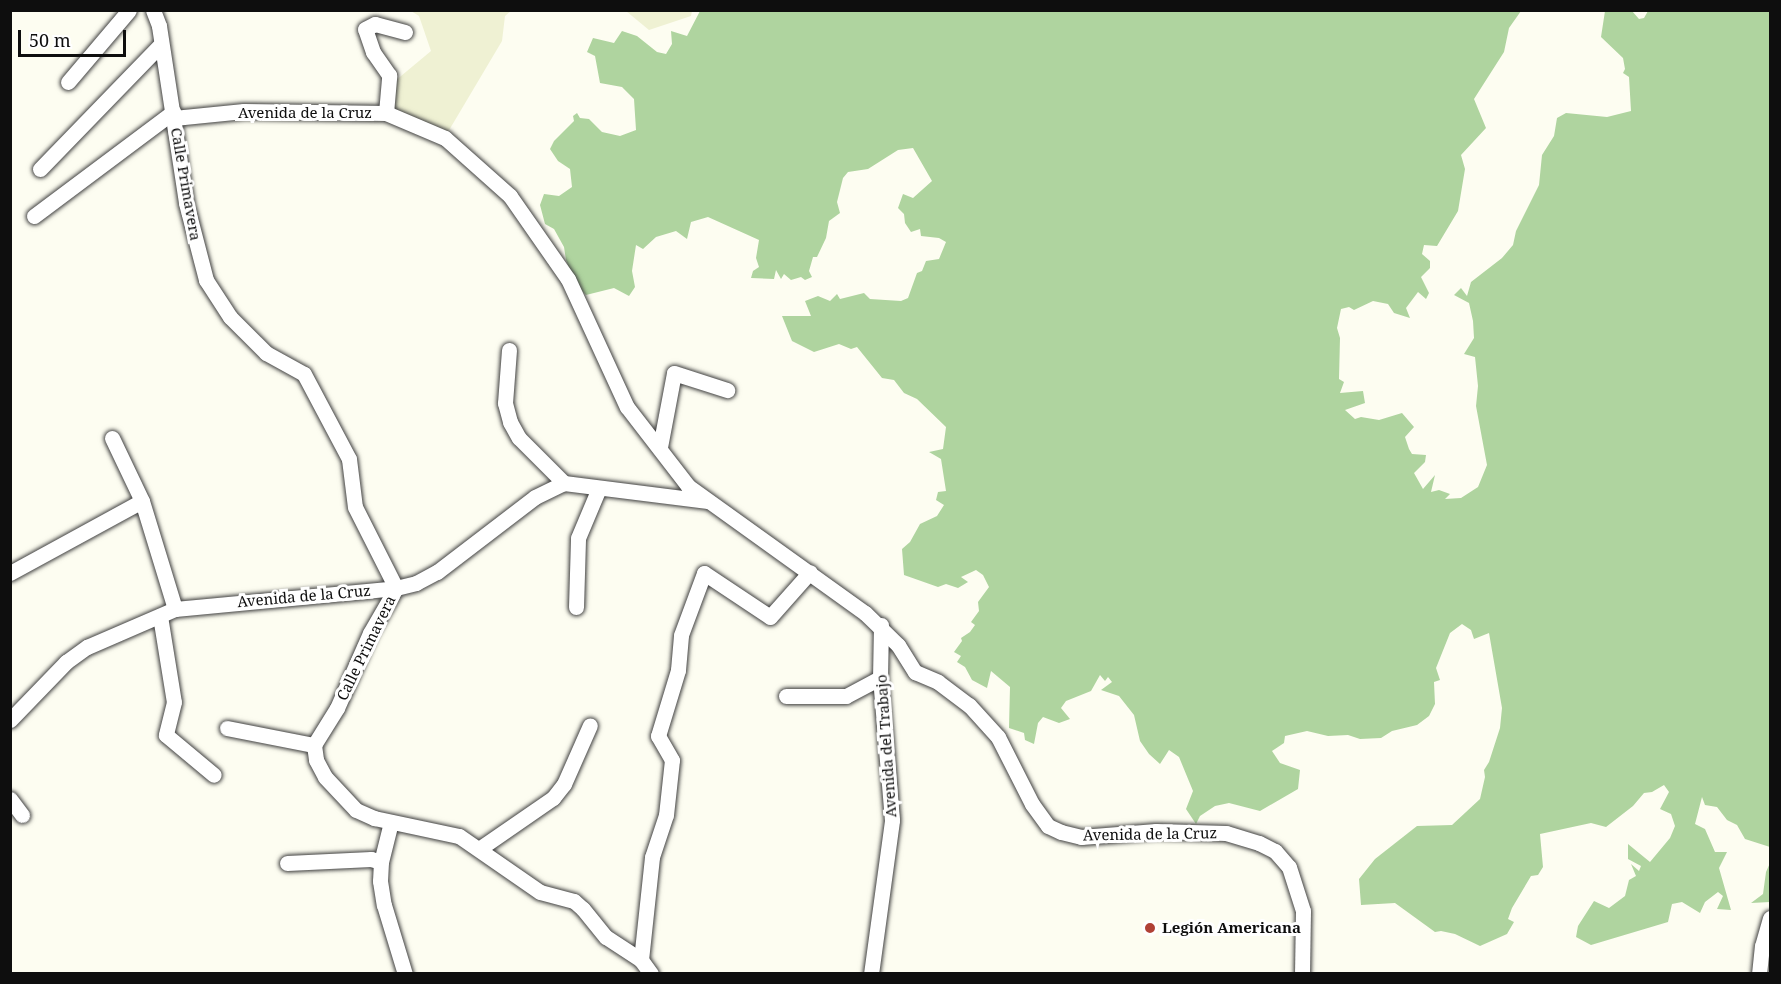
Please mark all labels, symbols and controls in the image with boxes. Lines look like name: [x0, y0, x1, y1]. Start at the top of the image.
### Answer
scale bar: [21, 18, 129, 56]
text: 50 m: [29, 28, 71, 52]
street label: Avenida de la Cruz: [238, 104, 372, 122]
street label: Calle Primavera: [167, 126, 205, 242]
street label: Avenida de la Cruz: [236, 581, 372, 611]
street label: Calle Primavera: [333, 593, 399, 703]
street label: Avenida del Trabajo: [872, 674, 900, 818]
street label: Avenida de la Cruz: [1083, 824, 1217, 844]
place label: Legión Americana: [1162, 919, 1301, 937]
marker: Legión Americana: [1143, 921, 1157, 935]

